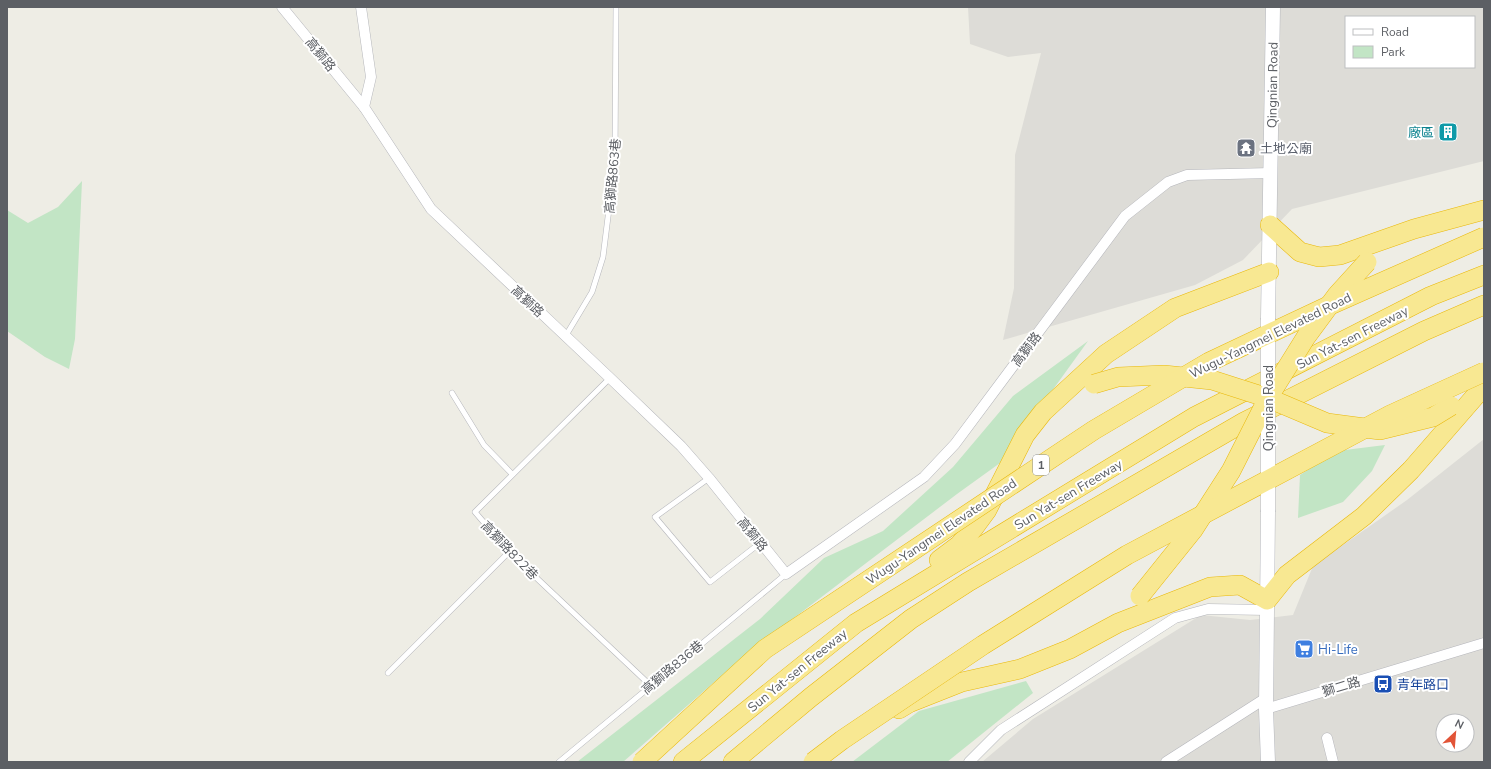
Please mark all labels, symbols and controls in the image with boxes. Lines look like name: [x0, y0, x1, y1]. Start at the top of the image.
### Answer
legend: [1345, 16, 1475, 68]
text: Road: [1381, 24, 1409, 40]
street label: 高獅路: [301, 34, 339, 75]
street label: Qingnian Road: [1263, 42, 1283, 128]
text: Park: [1381, 44, 1406, 60]
building icon: 廠區: [1437, 121, 1459, 143]
place label: 廠區: [1408, 124, 1434, 142]
temple icon: 土地公廟: [1235, 137, 1257, 159]
street label: 高獅路863巷: [601, 138, 625, 214]
place label: 土地公廟: [1260, 140, 1312, 158]
street label: 高獅路: [507, 282, 548, 322]
street label: Wugu-Yangmei Elevated Road: [1186, 289, 1354, 383]
street label: Sun Yat-sen Freeway: [1294, 302, 1412, 374]
street label: 高獅路: [1008, 329, 1046, 371]
street label: Qingnian Road: [1260, 365, 1278, 451]
street label: Sun Yat-sen Freeway: [1011, 455, 1126, 534]
road number: 1: [1033, 455, 1049, 475]
street label: Wugu-Yangmei Elevated Road: [863, 475, 1020, 589]
street label: 高獅路: [733, 514, 771, 555]
street label: 高獅路822巷: [477, 517, 542, 584]
street label: Sun Yat-sen Freeway: [744, 625, 851, 717]
street label: 高獅路836巷: [638, 637, 707, 699]
supermarket icon: Hi-Life: [1293, 638, 1315, 660]
place label: Hi-Life: [1318, 641, 1358, 659]
street label: 獅二路: [1320, 673, 1363, 701]
bus stop icon: 青年路口: [1372, 673, 1394, 695]
place label: 青年路口: [1397, 676, 1449, 694]
north arrow: [1435, 713, 1475, 753]
text: N: [1452, 716, 1466, 733]

